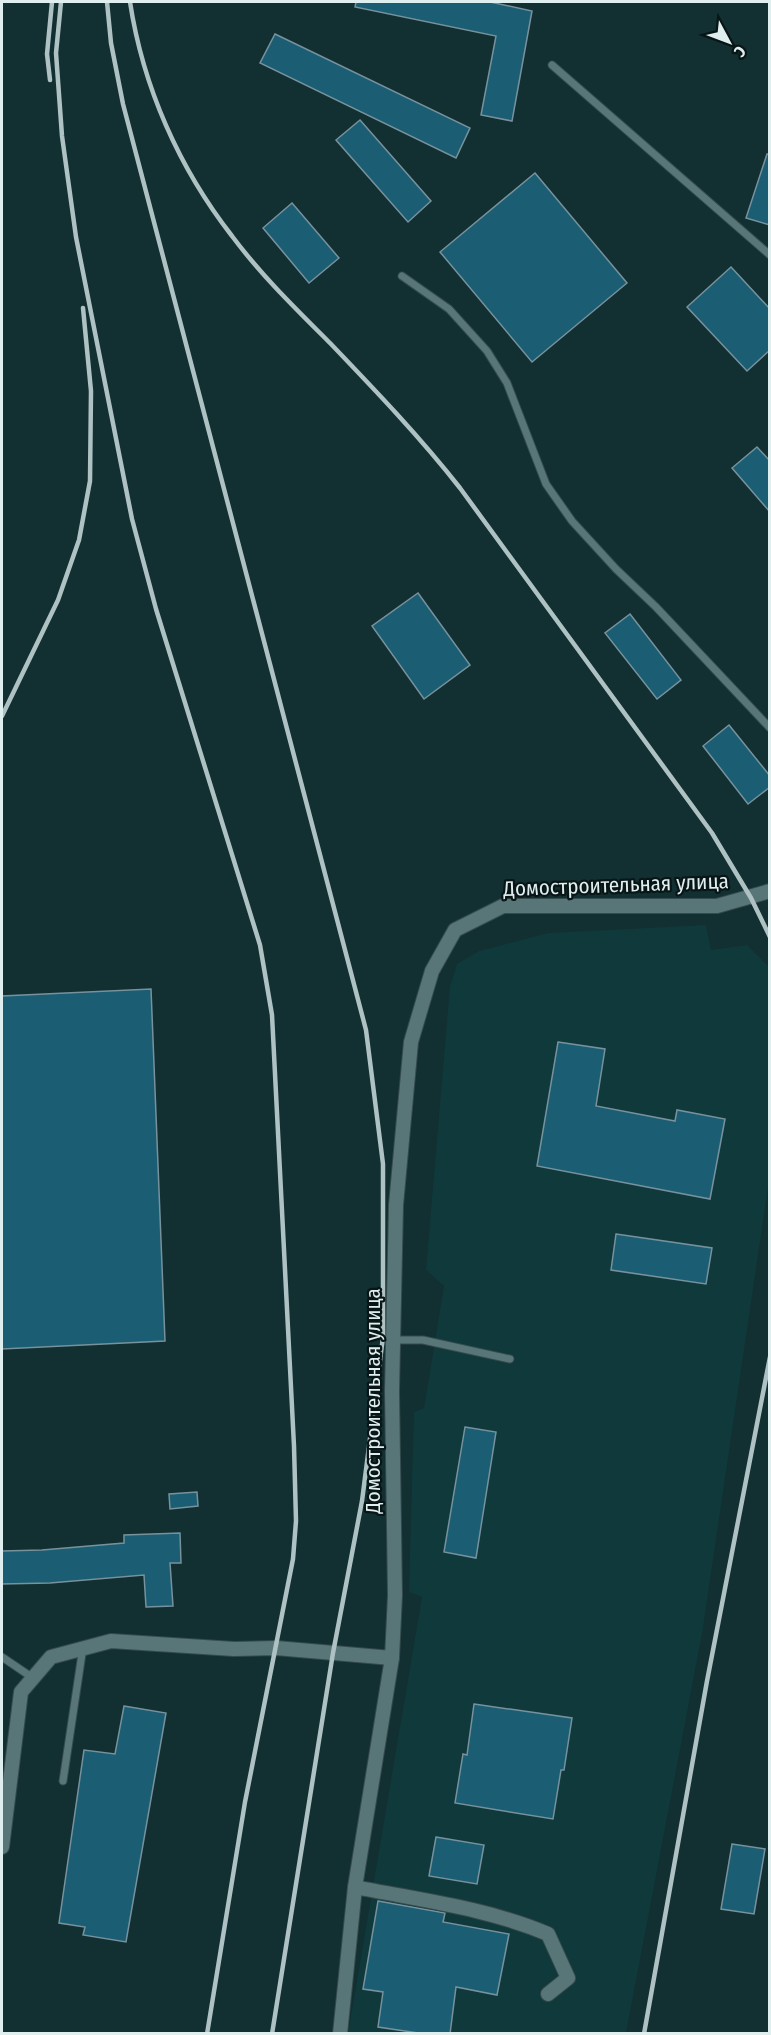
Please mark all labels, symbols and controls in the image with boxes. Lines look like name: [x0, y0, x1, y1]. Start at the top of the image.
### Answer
north arrow: [699, 12, 759, 72]
text: С: [730, 42, 750, 61]
street label: Домостроительная улица: [502, 868, 729, 902]
street label: Домостроительная улица: [360, 1288, 386, 1515]

